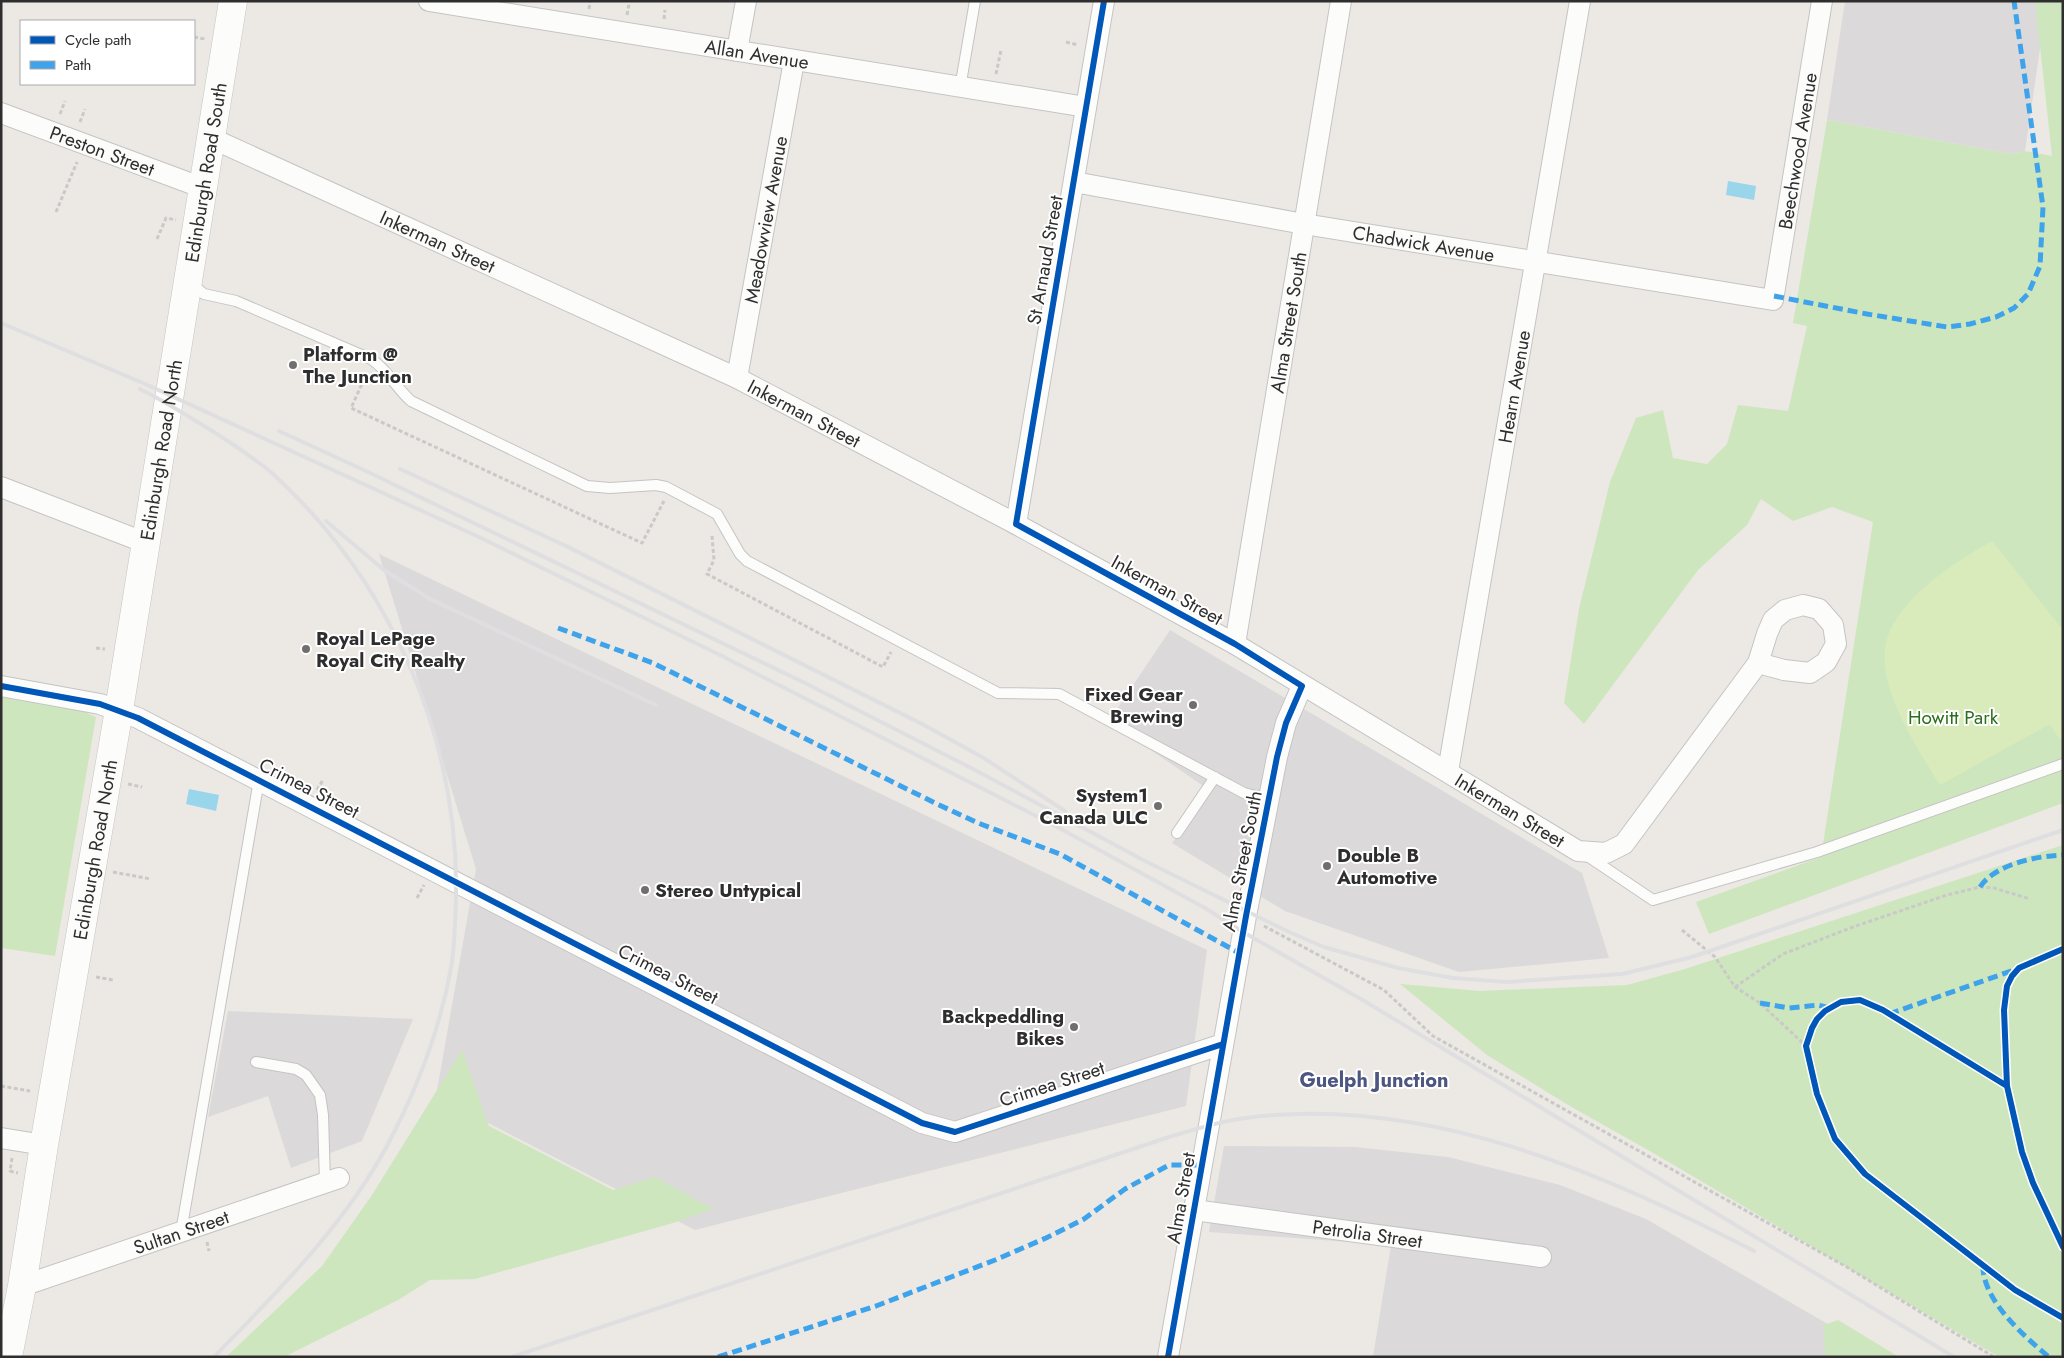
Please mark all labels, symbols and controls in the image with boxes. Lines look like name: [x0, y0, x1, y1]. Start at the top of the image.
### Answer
legend: [20, 20, 195, 85]
text: Cycle path: [65, 29, 132, 51]
street label: Allan Avenue: [703, 32, 811, 76]
text: Path: [65, 54, 91, 76]
street label: Beechwood Avenue: [1771, 70, 1824, 231]
street label: Edinburgh Road South: [178, 80, 233, 264]
street label: Preston Street: [46, 119, 159, 183]
street label: Meadowview Avenue: [737, 134, 794, 305]
street label: St Arnaud Street: [1020, 193, 1070, 327]
street label: Inkerman Street: [375, 203, 500, 280]
street label: Chadwick Avenue: [1351, 219, 1497, 268]
street label: Alma Street South: [1263, 250, 1313, 395]
street label: Hearn Avenue: [1491, 328, 1537, 445]
place label: Platform @ The Junction: [303, 341, 412, 390]
street label: Edinburgh Road North: [133, 357, 189, 542]
marker: Platform @ The Junction: [287, 359, 299, 371]
street label: Inkerman Street: [743, 372, 866, 454]
street label: Inkerman Street: [1106, 548, 1228, 632]
place label: Royal LePage Royal City Realty: [316, 625, 466, 674]
marker: Royal LePage Royal City Realty: [300, 643, 312, 655]
place label: Fixed Gear Brewing: [1085, 681, 1183, 730]
marker: Fixed Gear Brewing: [1187, 699, 1199, 711]
park label: Howitt Park: [1908, 704, 1999, 731]
street label: Crimea Street: [254, 751, 364, 825]
street label: Edinburgh Road North: [66, 757, 124, 942]
street label: Inkerman Street: [1450, 766, 1570, 854]
place label: System1 Canada ULC: [1040, 782, 1148, 831]
street label: Alma Street South: [1215, 788, 1269, 934]
marker: System1 Canada ULC: [1152, 800, 1164, 812]
place label: Double B Automotive: [1336, 842, 1438, 891]
marker: Double B Automotive: [1321, 860, 1333, 872]
place label: Stereo Untypical: [655, 877, 801, 904]
marker: Stereo Untypical: [639, 884, 651, 896]
street label: Crimea Street: [613, 937, 723, 1011]
place label: Backpeddling Bikes: [942, 1003, 1064, 1052]
marker: Backpeddling Bikes: [1068, 1021, 1080, 1033]
street label: Crimea Street: [996, 1054, 1109, 1114]
district label: Guelph Junction: [1299, 1066, 1449, 1095]
street label: Alma Street: [1160, 1150, 1202, 1246]
street label: Sultan Street: [130, 1203, 233, 1261]
street label: Petrolia Street: [1311, 1213, 1424, 1254]

